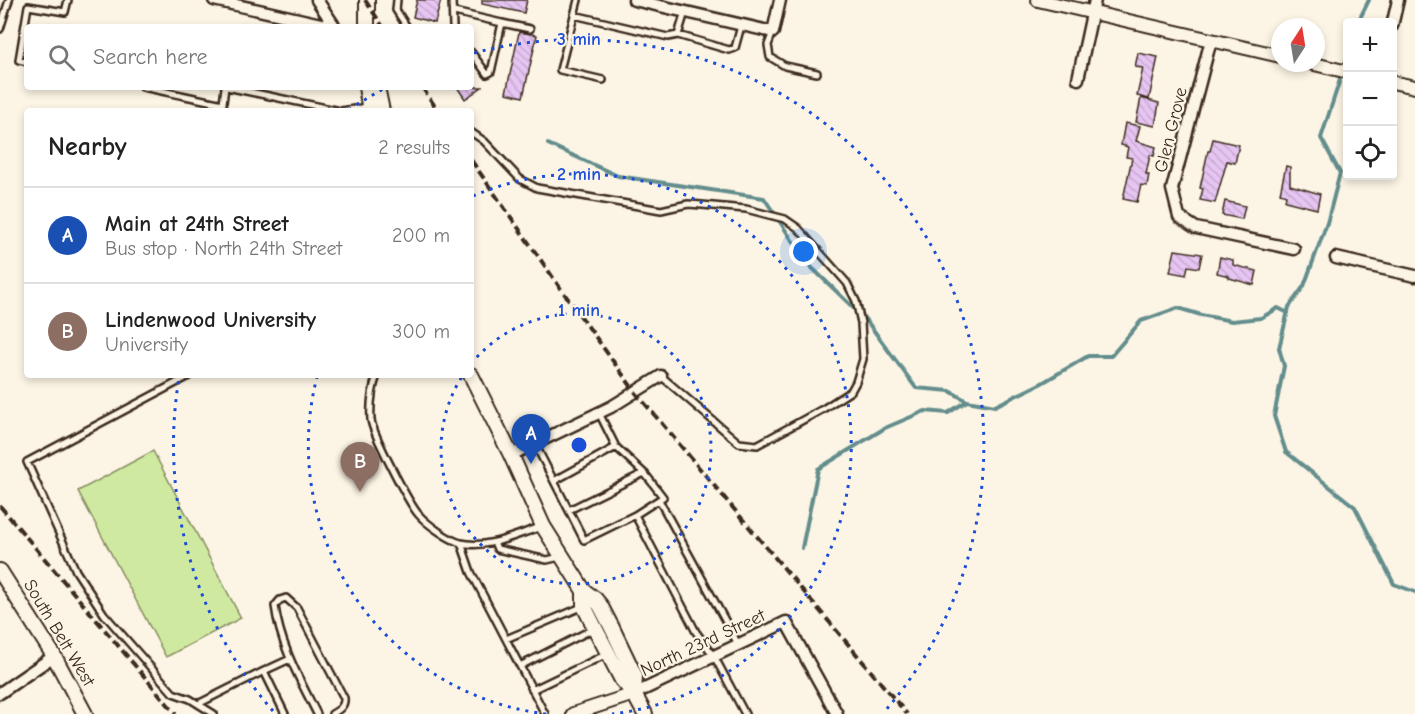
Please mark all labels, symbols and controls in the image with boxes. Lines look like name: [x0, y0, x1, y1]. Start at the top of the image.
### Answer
north arrow: [1271, 18, 1325, 72]
map controls: [1343, 18, 1397, 180]
button: +: [1343, 18, 1397, 72]
search box: [24, 24, 474, 90]
text: 3 min: [557, 29, 601, 50]
icon: search: [45, 41, 78, 74]
text: Search here: [93, 44, 208, 70]
button: −: [1343, 72, 1397, 126]
street label: Glen Grove: [1150, 85, 1192, 175]
button: locate: [1343, 126, 1397, 180]
text: Nearby: [48, 132, 127, 162]
text: 2 results: [378, 136, 450, 159]
text: 2 min: [557, 164, 601, 185]
text: Main at 24th Street: [105, 211, 289, 237]
text: A: [62, 224, 73, 247]
text: 200 m: [392, 224, 450, 247]
text: Bus stop · North 24th Street: [105, 237, 342, 260]
your location: [789, 237, 818, 266]
text: 1 min: [558, 300, 600, 321]
text: Lindenwood University: [105, 307, 316, 333]
text: B: [61, 320, 74, 343]
text: 300 m: [392, 320, 450, 343]
text: University: [105, 333, 188, 356]
pin: A: [512, 414, 550, 464]
centre of rings: [569, 435, 589, 455]
pin: B: [340, 442, 380, 492]
street label: South Belt West: [19, 576, 100, 691]
street label: North 23rd Street: [637, 605, 769, 681]

